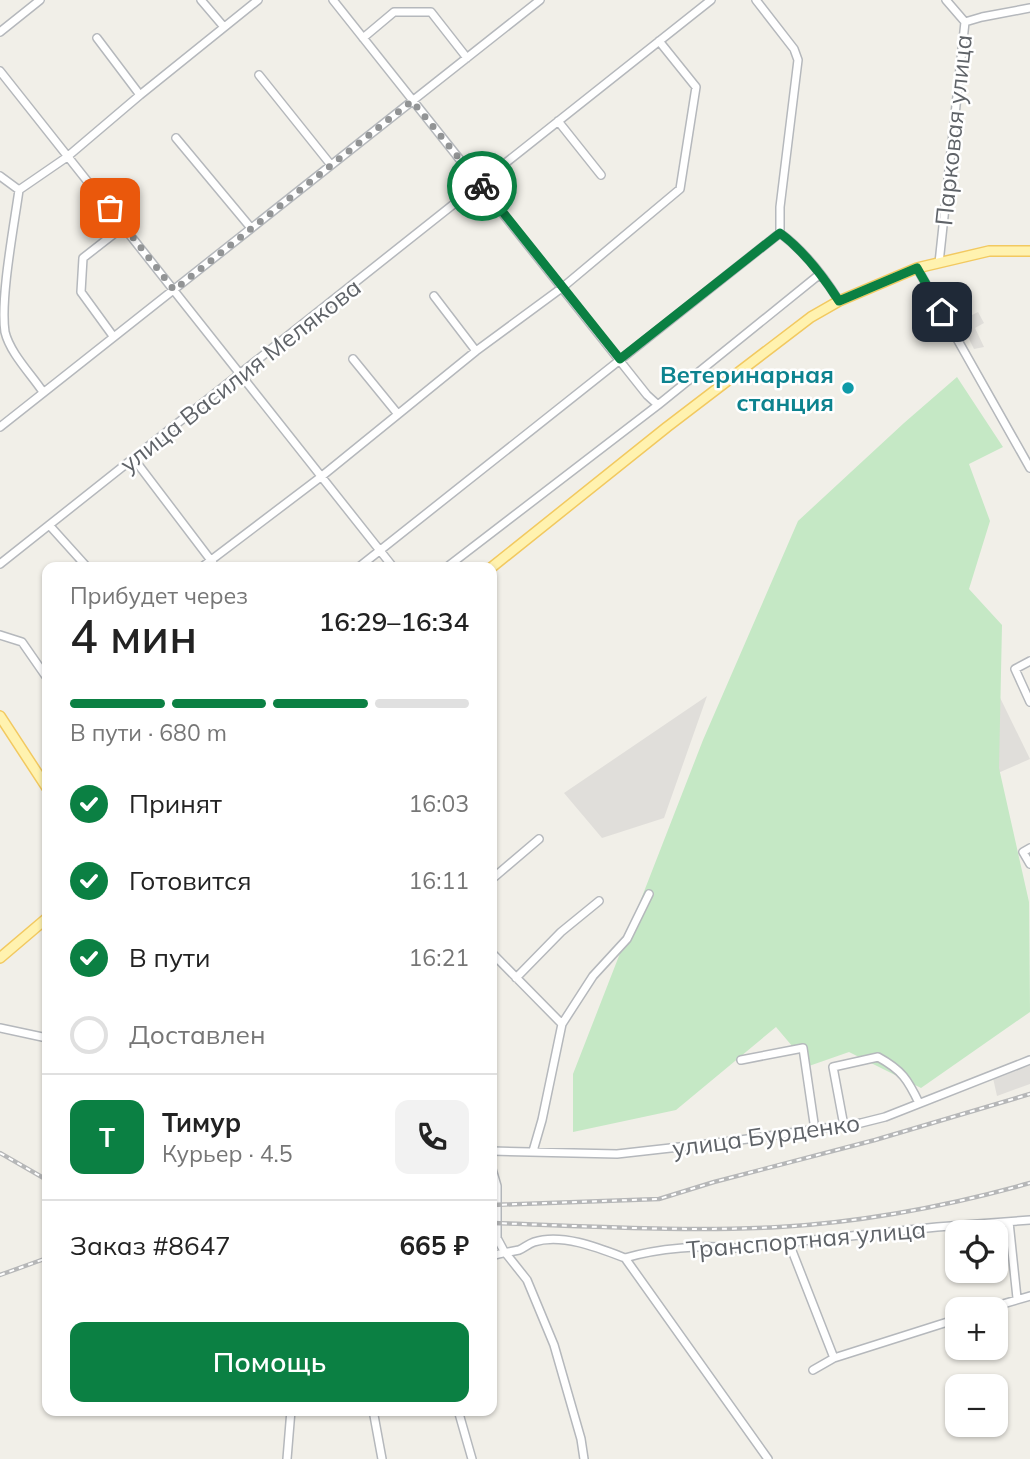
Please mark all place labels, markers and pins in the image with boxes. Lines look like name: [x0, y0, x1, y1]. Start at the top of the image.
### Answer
pin: [80, 178, 140, 238]
pin: [912, 282, 972, 342]
place label: Ветеринарная станция: [660, 359, 834, 417]
marker: Ветеринарная станция: [840, 380, 856, 396]

